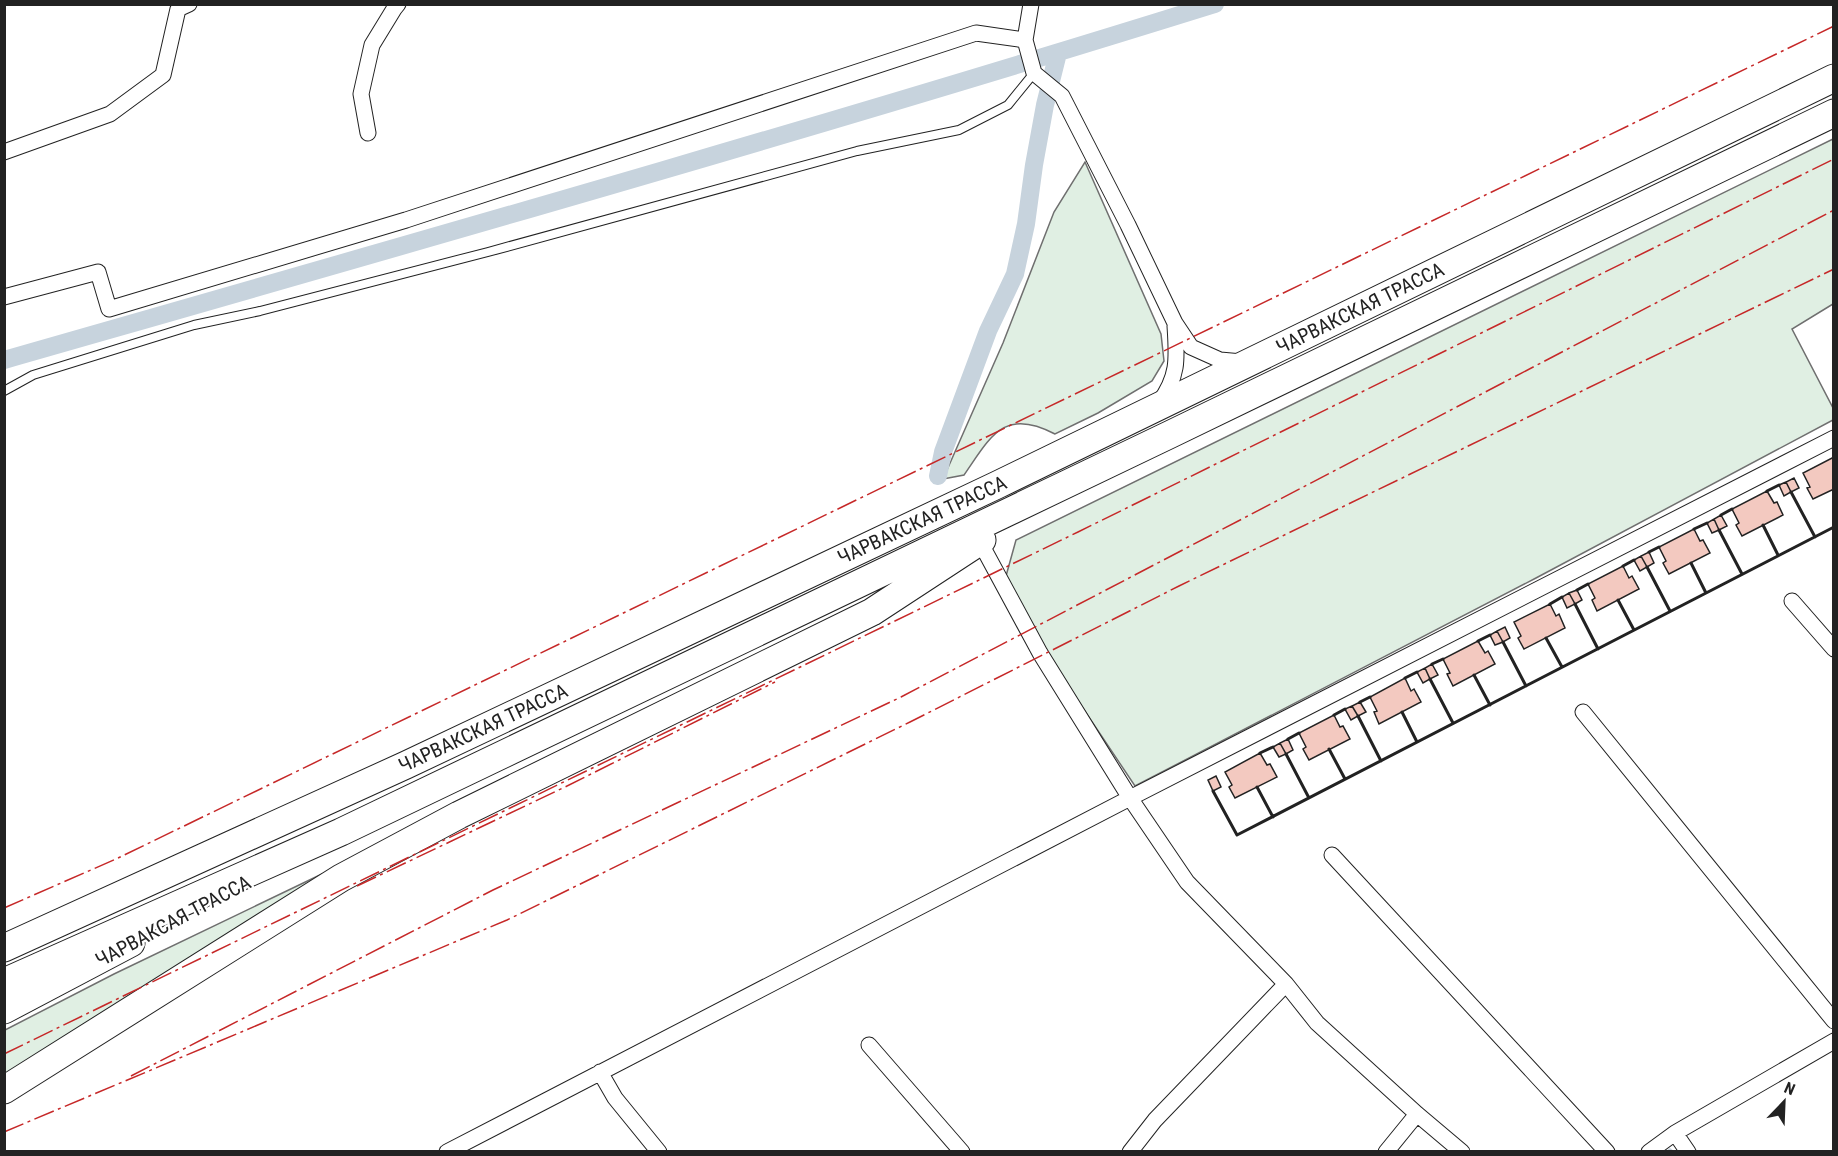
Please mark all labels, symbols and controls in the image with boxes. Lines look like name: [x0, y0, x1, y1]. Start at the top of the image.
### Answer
street label: ЧАРВАКСКАЯ ТРАССА: [1272, 257, 1448, 359]
street label: ЧАРВАКСКАЯ ТРАССА: [834, 470, 1011, 570]
street label: ЧАРВАКСКАЯ ТРАССА: [395, 678, 572, 778]
street label: ЧАРВАКСАЯ ТРАССА: [91, 870, 255, 972]
north arrow: [1754, 1072, 1814, 1132]
text: N: [1781, 1078, 1798, 1099]

